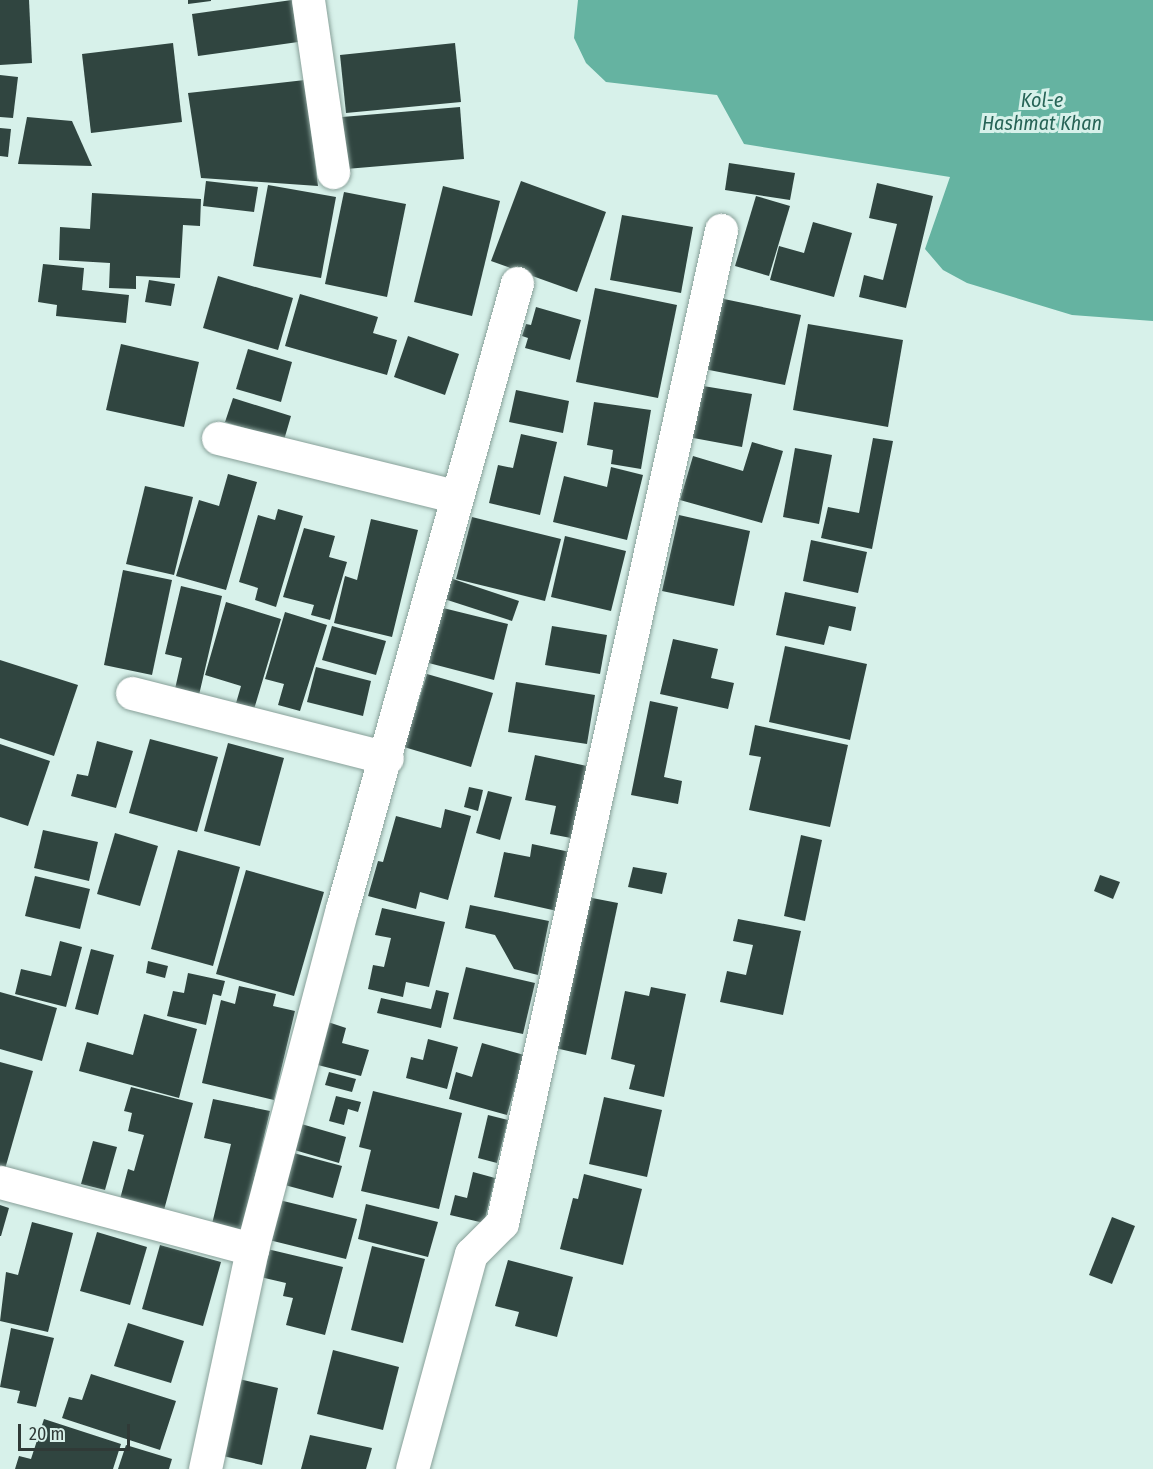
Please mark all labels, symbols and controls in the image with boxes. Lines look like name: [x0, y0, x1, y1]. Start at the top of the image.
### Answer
water label: Kol-e Hashmat Khan: [982, 89, 1102, 136]
scale bar: [21, 1412, 134, 1450]
text: 20 m: [29, 1423, 64, 1445]

